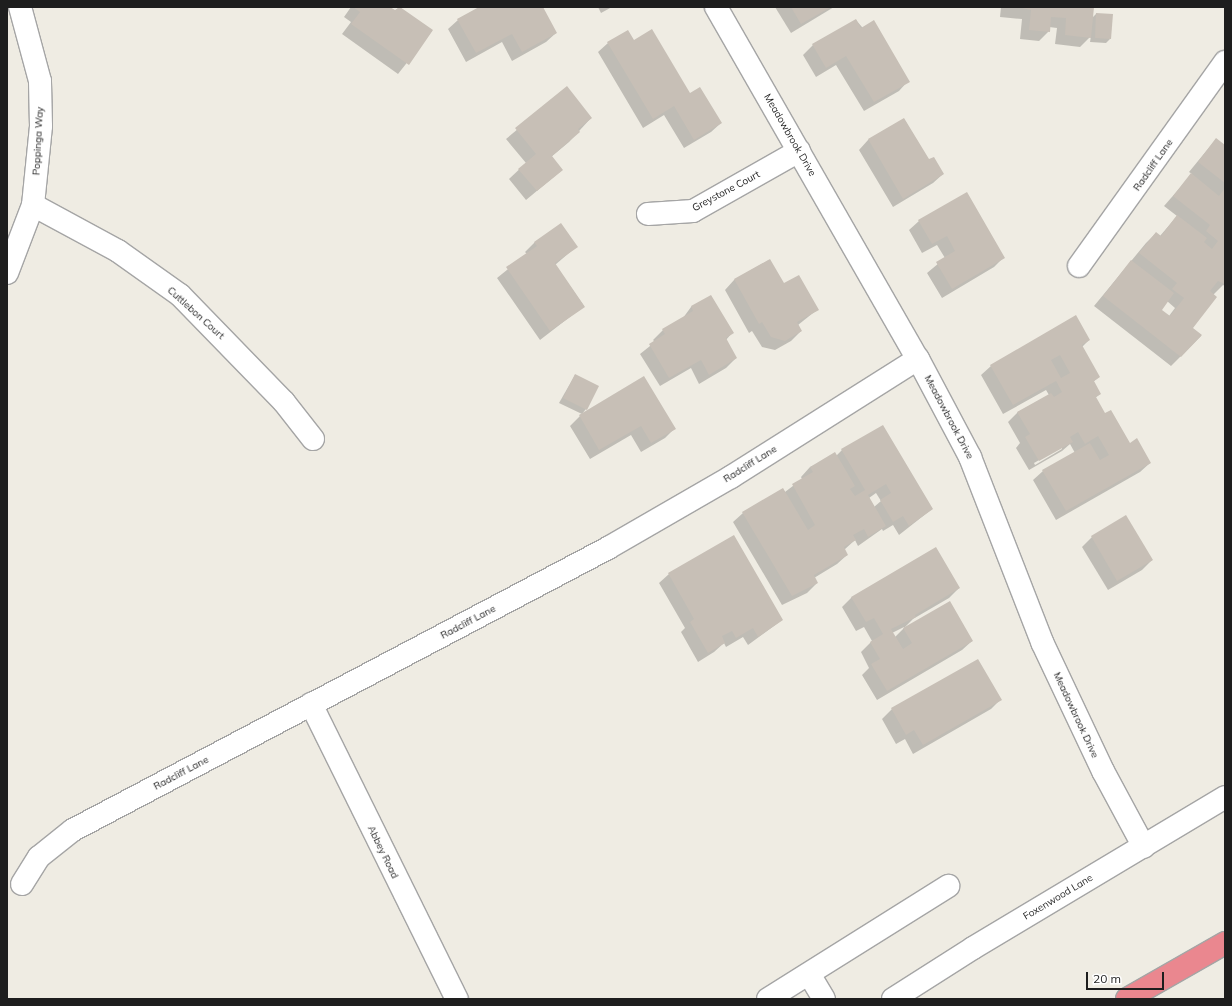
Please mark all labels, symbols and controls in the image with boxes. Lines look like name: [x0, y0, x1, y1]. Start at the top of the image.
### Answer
street label: Meadowbrook Drive: [761, 92, 819, 178]
street label: Poppinga Way: [30, 106, 46, 176]
street label: Radcliff Lane: [1131, 137, 1175, 193]
street label: Greystone Court: [690, 168, 762, 214]
street label: Cuttlebon Court: [165, 284, 227, 342]
street label: Meadowbrook Drive: [922, 373, 976, 461]
street label: Radcliff Lane: [721, 443, 779, 485]
street label: Radcliff Lane: [438, 602, 498, 642]
street label: Meadowbrook Drive: [1051, 670, 1101, 760]
street label: Radcliff Lane: [151, 753, 211, 793]
street label: Abbey Road: [365, 824, 401, 880]
street label: Foxenwood Lane: [1021, 872, 1095, 922]
scale bar: [1088, 964, 1166, 990]
text: 20 m: [1093, 971, 1121, 986]

